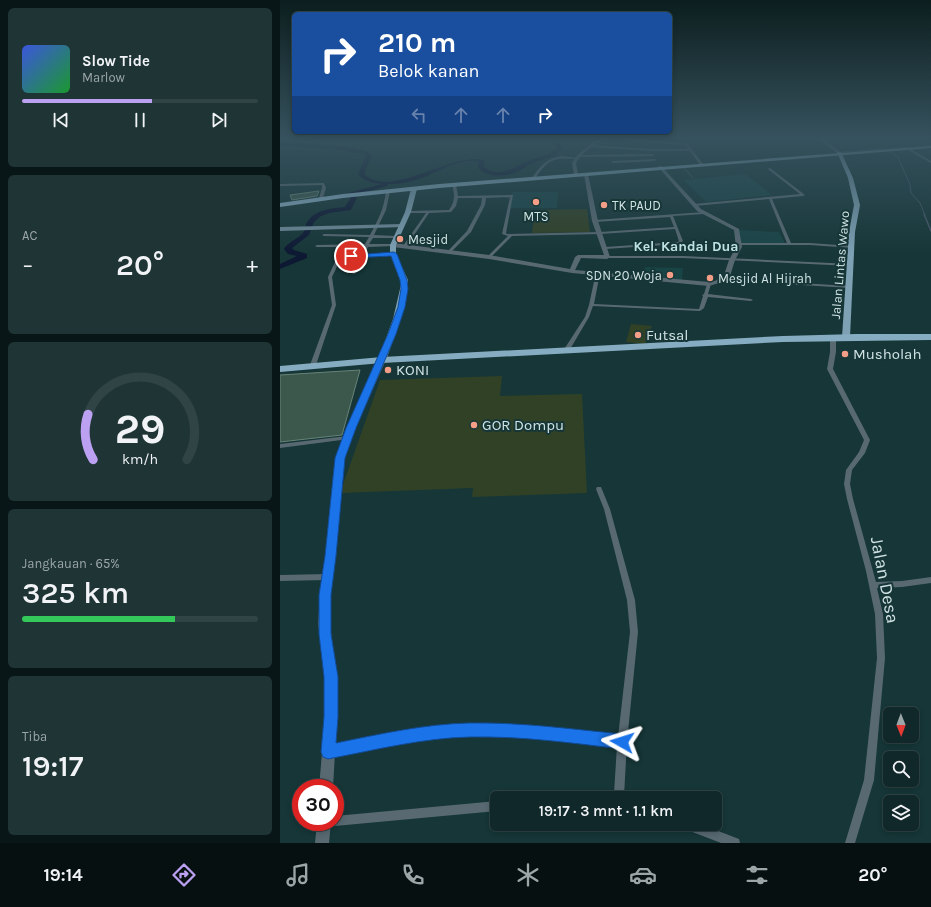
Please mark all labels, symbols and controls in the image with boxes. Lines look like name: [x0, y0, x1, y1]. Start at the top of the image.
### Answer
text: 210 m: [378, 26, 456, 59]
icon: right: [312, 28, 364, 80]
text: Slow Tide: [82, 52, 150, 70]
text: Belok kanan: [378, 60, 479, 82]
text: Marlow: [82, 70, 125, 85]
icon: left: [408, 104, 430, 126]
icon: ahead: [450, 104, 472, 126]
icon: ahead: [492, 104, 514, 126]
icon: right: [534, 104, 556, 126]
icon: previous: [50, 109, 72, 131]
icon: pause: [129, 109, 151, 131]
icon: next: [208, 109, 230, 131]
marker: MTS: [531, 197, 541, 207]
place label: TK PAUD: [612, 198, 661, 213]
marker: TK PAUD: [599, 200, 609, 210]
place label: MTS: [523, 209, 549, 224]
street label: Jalan Lintas Wawo: [828, 210, 852, 320]
text: AC: [22, 228, 37, 243]
place label: Mesjid: [408, 232, 448, 247]
marker: Mesjid: [395, 234, 405, 244]
district label: Kel. Kandai Dua: [634, 238, 738, 255]
pin: [334, 239, 368, 273]
icon: arrive: [340, 245, 362, 267]
text: 20°: [116, 247, 164, 283]
text: −: [22, 252, 34, 278]
text: +: [246, 252, 258, 278]
place label: SDN 20 Woja: [586, 268, 662, 283]
marker: SDN 20 Woja: [665, 270, 675, 280]
place label: Mesjid Al Hijrah: [718, 271, 812, 286]
marker: Mesjid Al Hijrah: [705, 273, 715, 283]
place label: Futsal: [646, 326, 689, 344]
marker: Futsal: [633, 330, 643, 340]
place label: Musholah: [853, 345, 921, 363]
marker: Musholah: [840, 349, 850, 359]
place label: KONI: [396, 361, 429, 379]
marker: KONI: [383, 365, 393, 375]
text: 29: [115, 404, 165, 452]
place label: GOR Dompu: [482, 416, 564, 434]
marker: GOR Dompu: [469, 420, 479, 430]
text: km/h: [122, 450, 158, 467]
street label: Jalan Desa: [866, 535, 904, 625]
text: Jangkauan · 65%: [22, 556, 120, 571]
text: 325 km: [22, 575, 129, 611]
north arrow: [883, 707, 919, 743]
map controls: [883, 707, 919, 831]
position arrow: [601, 721, 643, 763]
text: Tiba: [22, 729, 47, 744]
text: 19:17: [22, 748, 84, 784]
button: search: [883, 751, 919, 787]
speed limit sign: 30: [292, 779, 344, 831]
button: layers: [883, 795, 919, 831]
text: 19:17 · 3 mnt · 1.1 km: [539, 802, 673, 820]
icon: directions: [170, 861, 198, 889]
icon: music: [284, 861, 312, 889]
icon: phone: [399, 861, 427, 889]
icon: climate: [514, 861, 542, 889]
icon: car: [629, 861, 657, 889]
icon: filters: [743, 861, 771, 889]
text: 19:14: [43, 864, 83, 886]
text: 20°: [858, 864, 888, 886]

